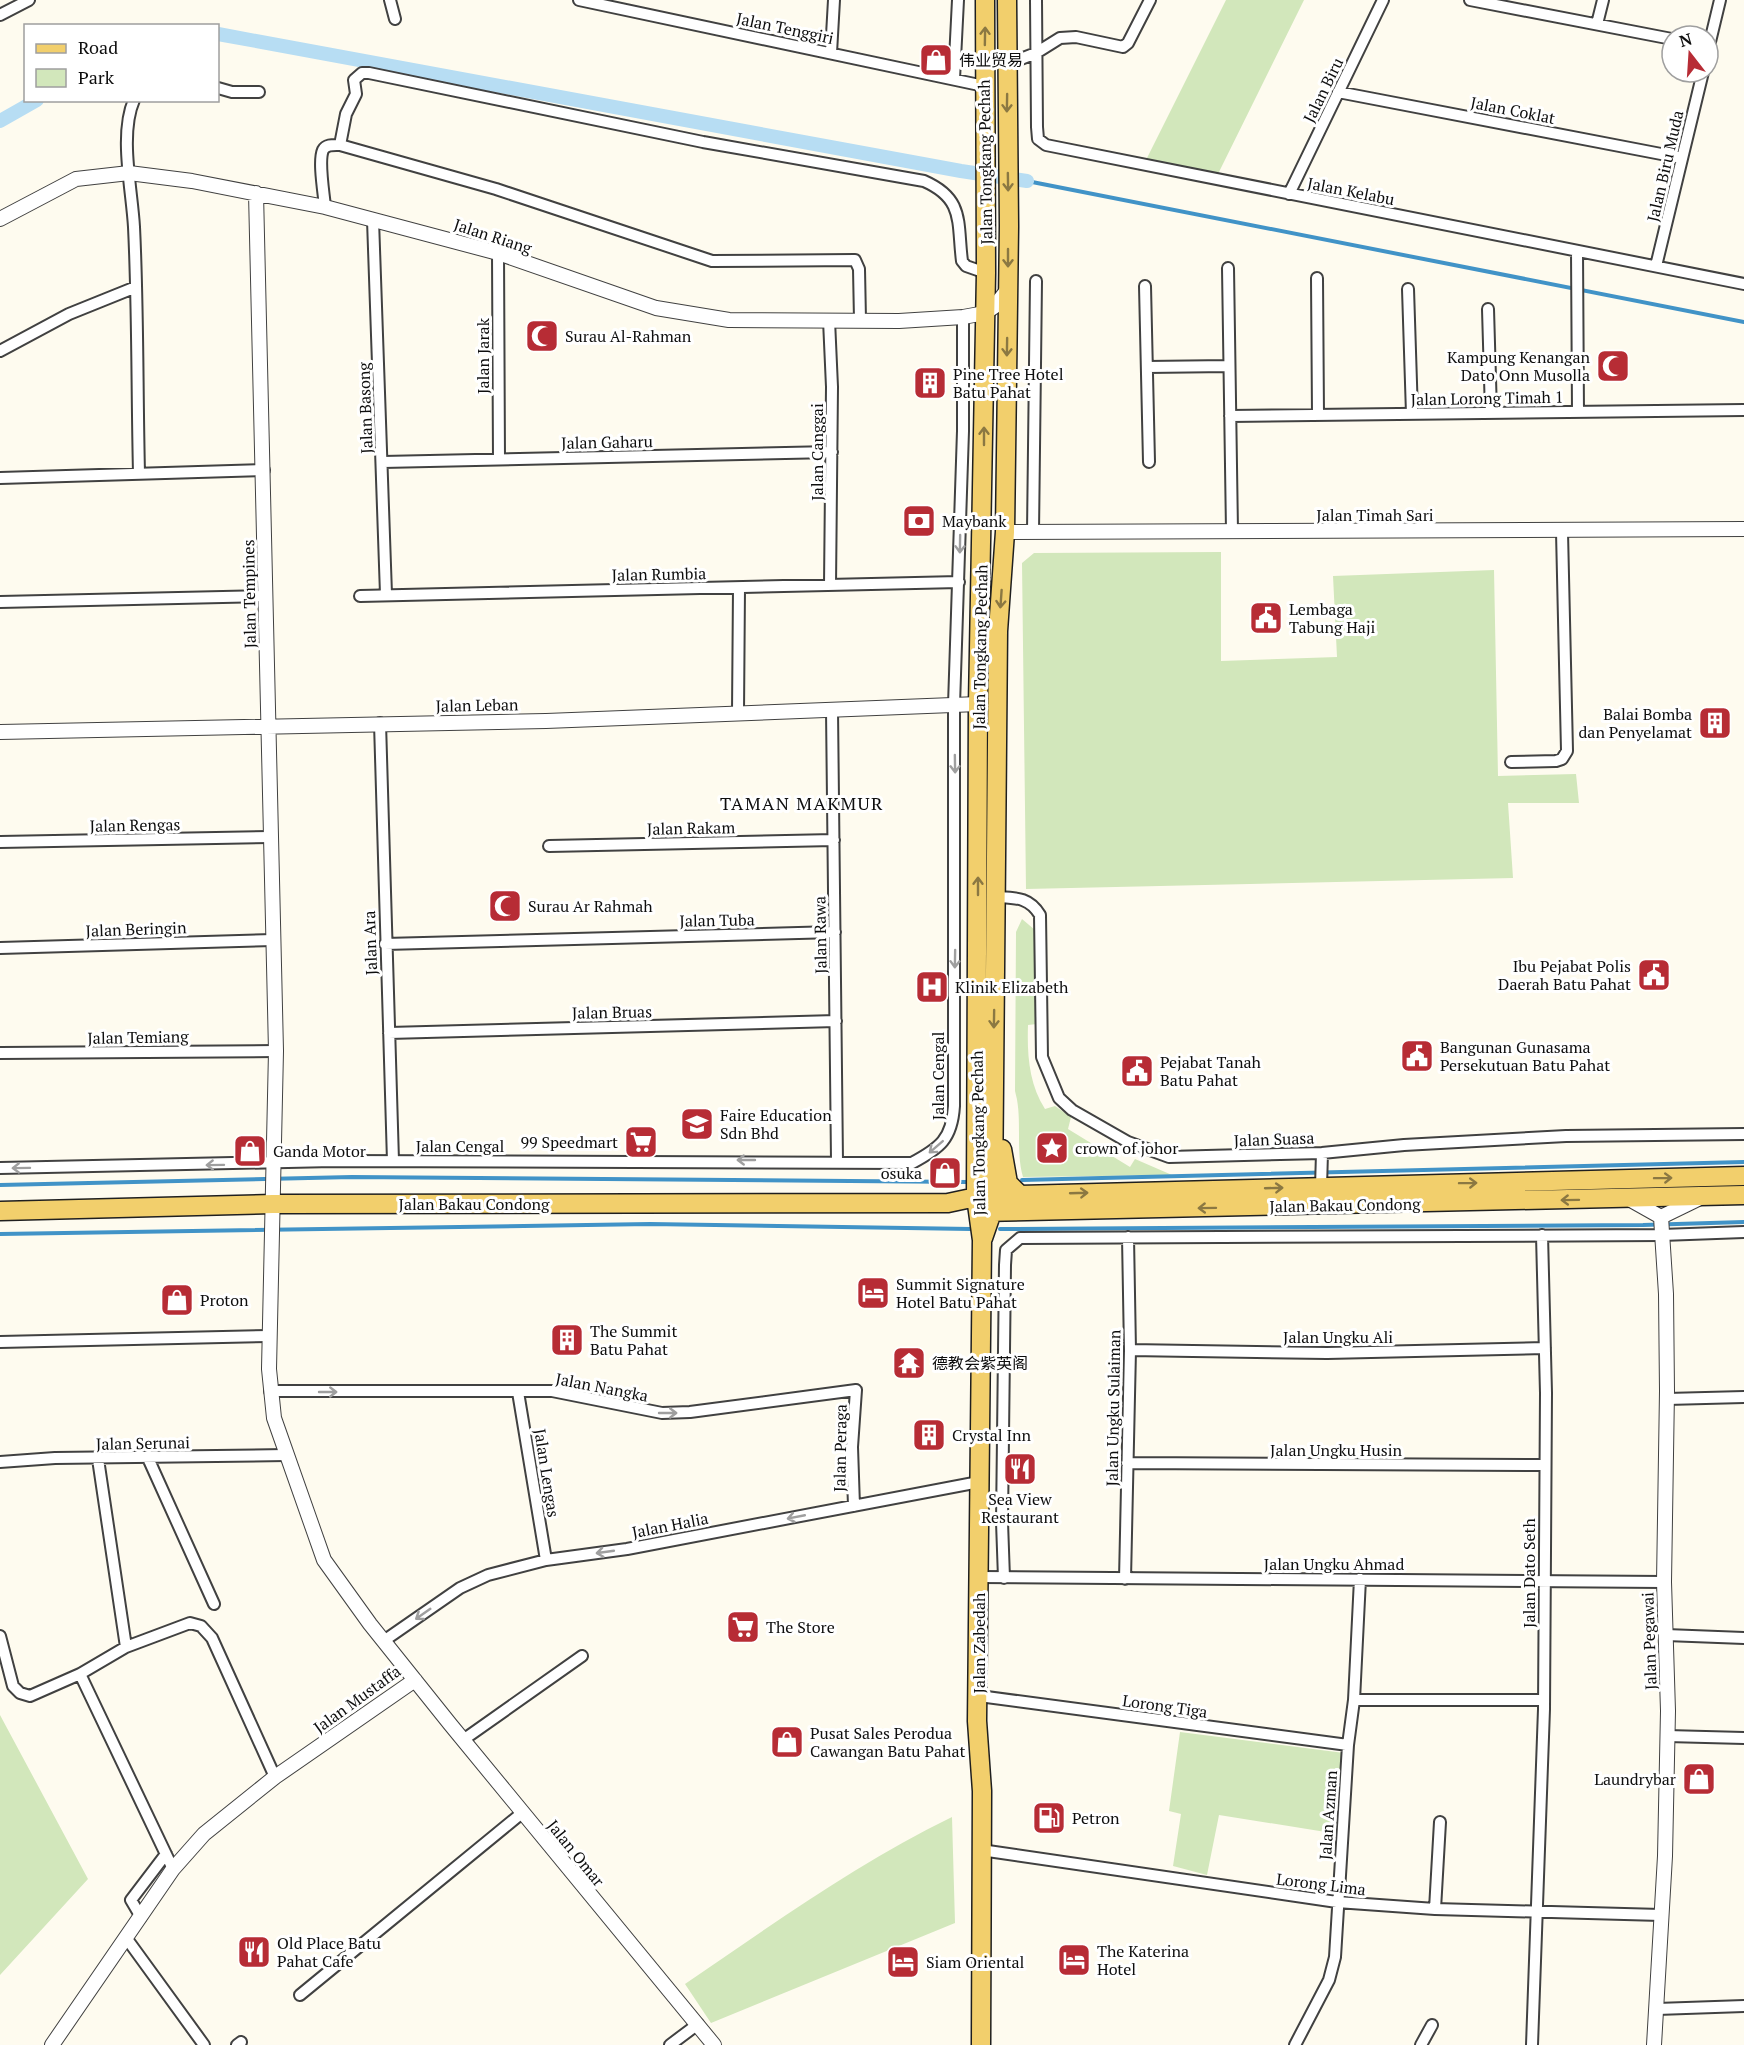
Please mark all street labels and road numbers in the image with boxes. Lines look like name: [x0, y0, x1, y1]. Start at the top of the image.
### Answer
street label: Jalan Tenggiri: [734, 7, 836, 49]
street label: Jalan Biru: [1298, 54, 1348, 126]
street label: Jalan Tongkang Pechah: [973, 79, 997, 245]
street label: Jalan Coklat: [1469, 91, 1557, 129]
street label: Jalan Biru Muda: [1641, 108, 1689, 224]
street label: Jalan Kelabu: [1306, 172, 1396, 210]
street label: Jalan Riang: [451, 213, 535, 259]
street label: Jalan Jarak: [472, 317, 494, 394]
street label: Jalan Basong: [352, 361, 378, 454]
street label: Jalan Lorong Timah 1: [1410, 386, 1564, 410]
street label: Jalan Canggai: [806, 403, 828, 501]
street label: Jalan Gaharu: [561, 430, 653, 454]
street label: Jalan Timah Sari: [1316, 504, 1434, 526]
street label: Jalan Tempines: [237, 539, 261, 649]
street label: Jalan Rumbia: [612, 562, 706, 586]
street label: Jalan Tongkang Pechah: [968, 564, 992, 730]
street label: Jalan Leban: [435, 693, 519, 717]
street label: Jalan Rengas: [89, 813, 181, 837]
street label: Jalan Rakam: [647, 816, 735, 840]
street label: Jalan Rawa: [808, 896, 832, 974]
street label: Jalan Tuba: [679, 908, 755, 932]
street label: Jalan Ara: [358, 910, 382, 976]
street label: Jalan Beringin: [85, 916, 187, 942]
street label: Jalan Bruas: [572, 1000, 652, 1024]
street label: Jalan Temiang: [87, 1025, 189, 1049]
street label: Jalan Cengal: [927, 1032, 949, 1120]
street label: Jalan Tongkang Pechah: [966, 1050, 990, 1216]
street label: Jalan Suasa: [1233, 1127, 1315, 1151]
street label: Jalan Cengal: [416, 1135, 504, 1157]
street label: Jalan Bakau Condong: [398, 1193, 550, 1215]
street label: Jalan Bakau Condong: [1269, 1193, 1421, 1217]
street label: Jalan Ungku Ali: [1283, 1326, 1393, 1348]
street label: Jalan Ungku Sulaiman: [1101, 1329, 1125, 1487]
street label: Jalan Nangka: [554, 1367, 650, 1407]
street label: Jalan Peraga: [828, 1404, 852, 1492]
street label: Jalan Lengas: [529, 1427, 565, 1519]
street label: Jalan Serunai: [96, 1431, 190, 1455]
street label: Jalan Ungku Husin: [1270, 1439, 1402, 1461]
street label: Jalan Halia: [630, 1507, 710, 1543]
street label: Jalan Dato Seth: [1518, 1517, 1540, 1628]
street label: Jalan Ungku Ahmad: [1264, 1553, 1404, 1575]
street label: Jalan Pegawai: [1636, 1591, 1662, 1690]
street label: Jalan Zabedah: [968, 1592, 990, 1693]
street label: Jalan Mustaffa: [309, 1660, 405, 1738]
street label: Lorong Tiga: [1121, 1689, 1209, 1723]
street label: Jalan Azman: [1314, 1769, 1342, 1860]
street label: Jalan Omar: [542, 1815, 610, 1892]
street label: Lorong Lima: [1275, 1868, 1367, 1900]

